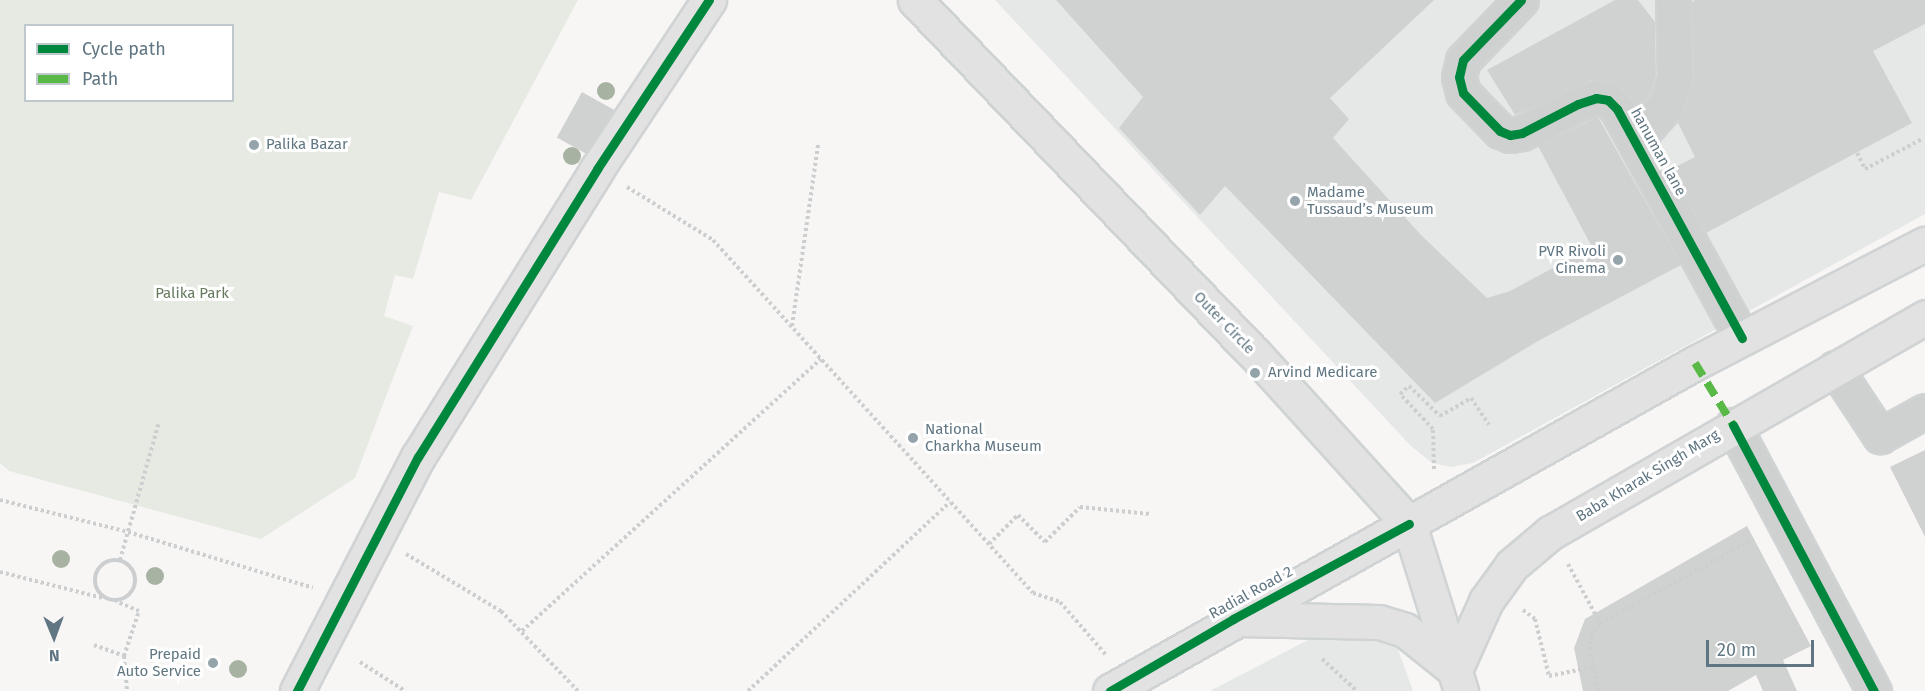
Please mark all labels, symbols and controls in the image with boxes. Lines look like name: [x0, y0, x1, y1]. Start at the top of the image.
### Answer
legend: [24, 24, 234, 102]
text: Cycle path: [82, 38, 166, 60]
text: Path: [82, 68, 118, 90]
street label: hanuman lane: [1626, 105, 1690, 199]
place label: Palika Bazar: [266, 136, 348, 154]
marker: Palika Bazar: [247, 138, 261, 152]
place label: Madame Tussaud’s Museum: [1307, 183, 1434, 218]
marker: Madame Tussaud’s Museum: [1288, 194, 1302, 208]
place label: PVR Rivoli Cinema: [1538, 242, 1606, 277]
marker: PVR Rivoli Cinema: [1611, 253, 1625, 267]
park label: Palika Park: [155, 285, 229, 303]
street label: Outer Circle: [1190, 288, 1258, 358]
marker: Arvind Medicare: [1246, 364, 1264, 382]
place label: Arvind Medicare: [1268, 364, 1377, 382]
place label: National Charkha Museum: [925, 420, 1042, 455]
street label: Baba Kharak Singh Marg: [1573, 426, 1723, 526]
marker: National Charkha Museum: [906, 431, 920, 445]
street label: Radial Road 2: [1206, 563, 1296, 623]
north arrow: [24, 607, 84, 667]
scale bar: [1709, 628, 1817, 666]
text: 20 m: [1717, 639, 1756, 661]
place label: Prepaid Auto Service: [117, 645, 201, 680]
text: N: [49, 646, 60, 665]
marker: Prepaid Auto Service: [206, 656, 220, 670]

